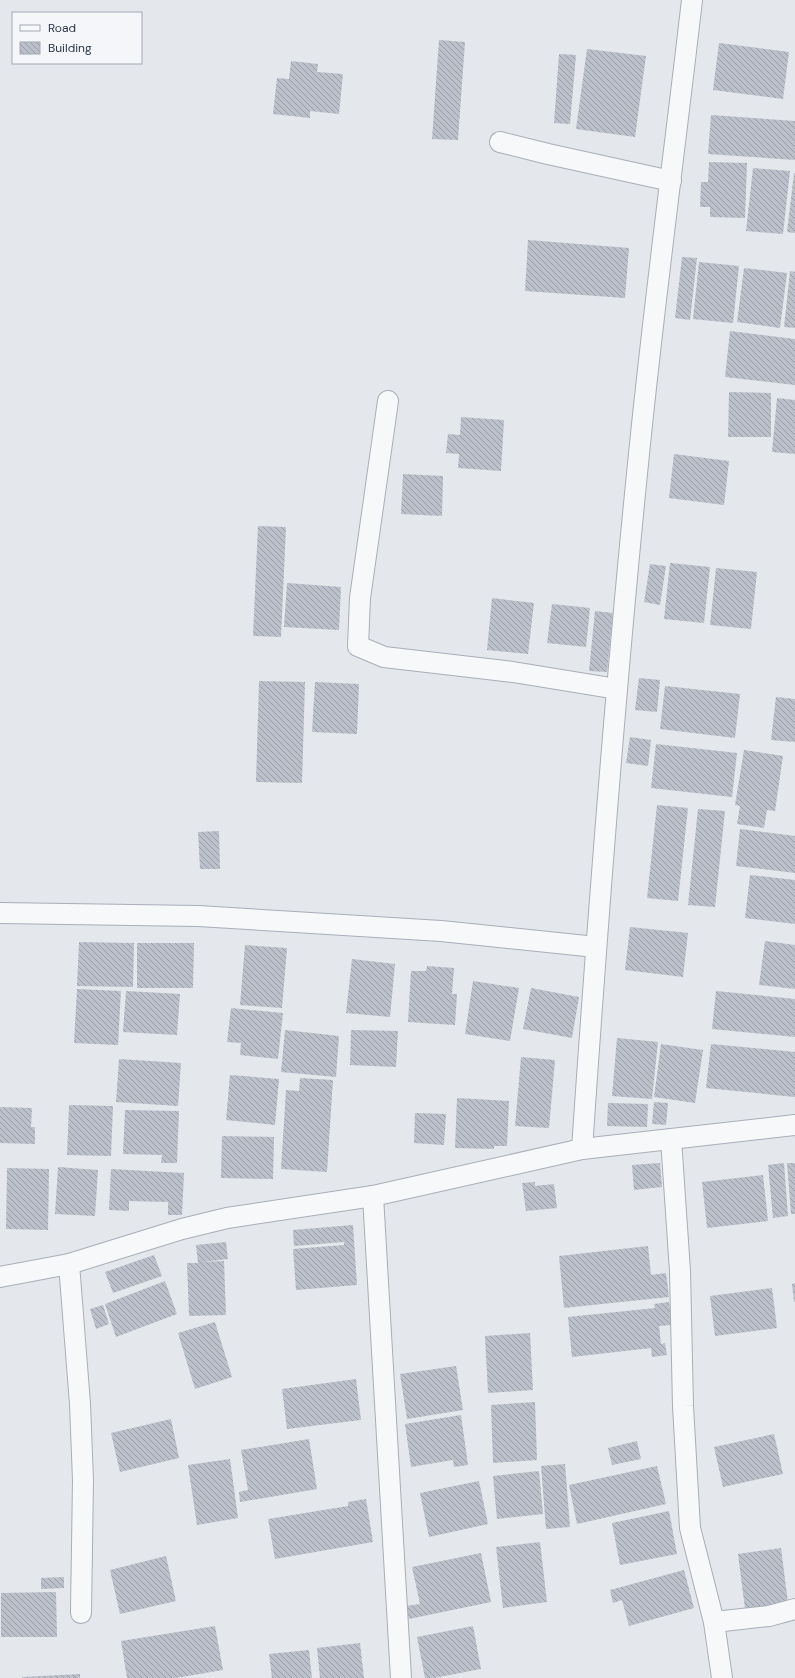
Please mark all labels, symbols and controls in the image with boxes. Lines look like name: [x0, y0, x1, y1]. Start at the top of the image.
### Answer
legend: [12, 12, 142, 64]
text: Road: [48, 20, 76, 36]
text: Building: [48, 40, 92, 56]

